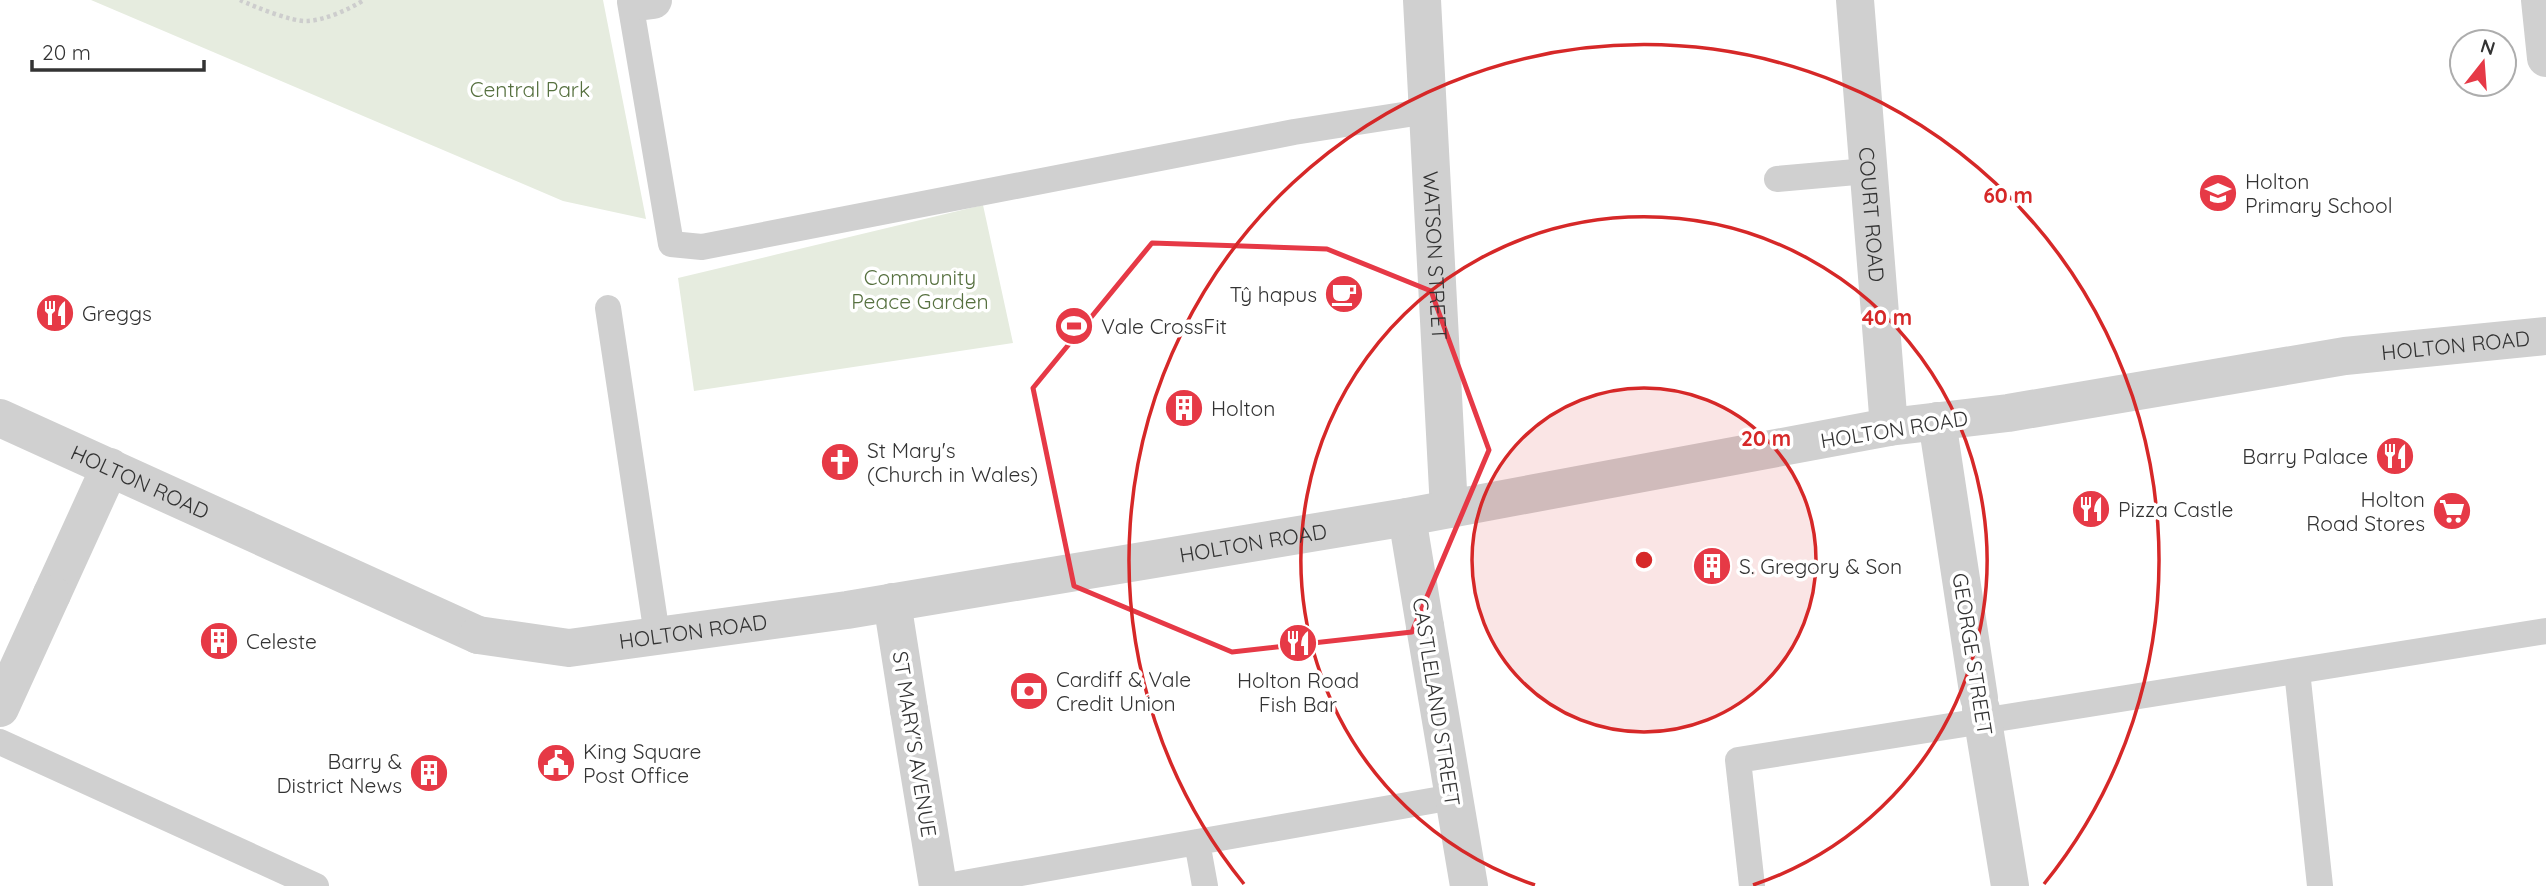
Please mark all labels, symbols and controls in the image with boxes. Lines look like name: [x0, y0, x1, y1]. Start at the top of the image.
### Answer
scale bar: [32, 28, 203, 72]
north arrow: [2448, 28, 2518, 98]
text: N: [2478, 33, 2498, 60]
text: 20 m: [42, 39, 91, 65]
park label: Central Park: [470, 76, 590, 102]
street label: COURT ROAD: [1854, 146, 1890, 283]
place label: Holton Primary School: [2245, 168, 2393, 218]
street label: WATSON STREET: [1418, 171, 1453, 341]
school or university icon: Holton Primary School: [2197, 172, 2239, 214]
text: 60 m: [1983, 182, 2033, 208]
park label: Community Peace Garden: [851, 264, 989, 314]
cafe icon: Tŷ hapus: [1323, 273, 1365, 315]
place label: Tŷ hapus: [1229, 281, 1317, 307]
restaurant icon: Greggs: [34, 292, 76, 334]
place label: Greggs: [82, 300, 152, 326]
text: 40 m: [1862, 304, 1912, 330]
sports icon: Vale CrossFit: [1053, 305, 1095, 347]
place label: Vale CrossFit: [1101, 313, 1227, 339]
street label: HOLTON ROAD: [2380, 325, 2531, 365]
building icon: Holton: [1163, 387, 1205, 429]
place label: Holton: [1211, 395, 1275, 421]
street label: HOLTON ROAD: [1818, 405, 1970, 453]
text: 20 m: [1741, 425, 1791, 451]
restaurant icon: Barry Palace: [2374, 435, 2416, 477]
place label: St Mary's (Church in Wales): [867, 437, 1038, 487]
street label: HOLTON ROAD: [67, 439, 213, 524]
church icon: St Mary's (Church in Wales): [819, 441, 861, 483]
place label: Barry Palace: [2242, 443, 2368, 469]
place label: Holton Road Stores: [2306, 486, 2425, 536]
restaurant icon: Pizza Castle: [2070, 488, 2112, 530]
supermarket icon: Holton Road Stores: [2431, 490, 2473, 532]
place label: Pizza Castle: [2118, 496, 2233, 522]
street label: HOLTON ROAD: [1177, 518, 1329, 568]
building icon: S. Gregory & Son: [1691, 545, 1733, 587]
centre of rings: [1632, 548, 1656, 572]
place label: S. Gregory & Son: [1739, 553, 1902, 579]
street label: GEORGE STREET: [1947, 571, 1999, 737]
street label: CASTLELAND STREET: [1408, 596, 1466, 808]
street label: HOLTON ROAD: [617, 608, 769, 654]
building icon: Celeste: [198, 620, 240, 662]
restaurant icon: Holton Road Fish Bar: [1277, 622, 1319, 664]
place label: Celeste: [246, 628, 317, 654]
street label: ST MARY'S AVENUE: [887, 649, 943, 839]
place label: Cardiff & Vale Credit Union: [1056, 666, 1191, 716]
place label: Holton Road Fish Bar: [1237, 667, 1359, 717]
bank icon: Cardiff & Vale Credit Union: [1008, 670, 1050, 712]
place label: King Square Post Office: [583, 738, 701, 788]
public building icon: King Square Post Office: [535, 742, 577, 784]
place label: Barry & District News: [276, 748, 402, 798]
building icon: Barry & District News: [408, 752, 450, 794]

